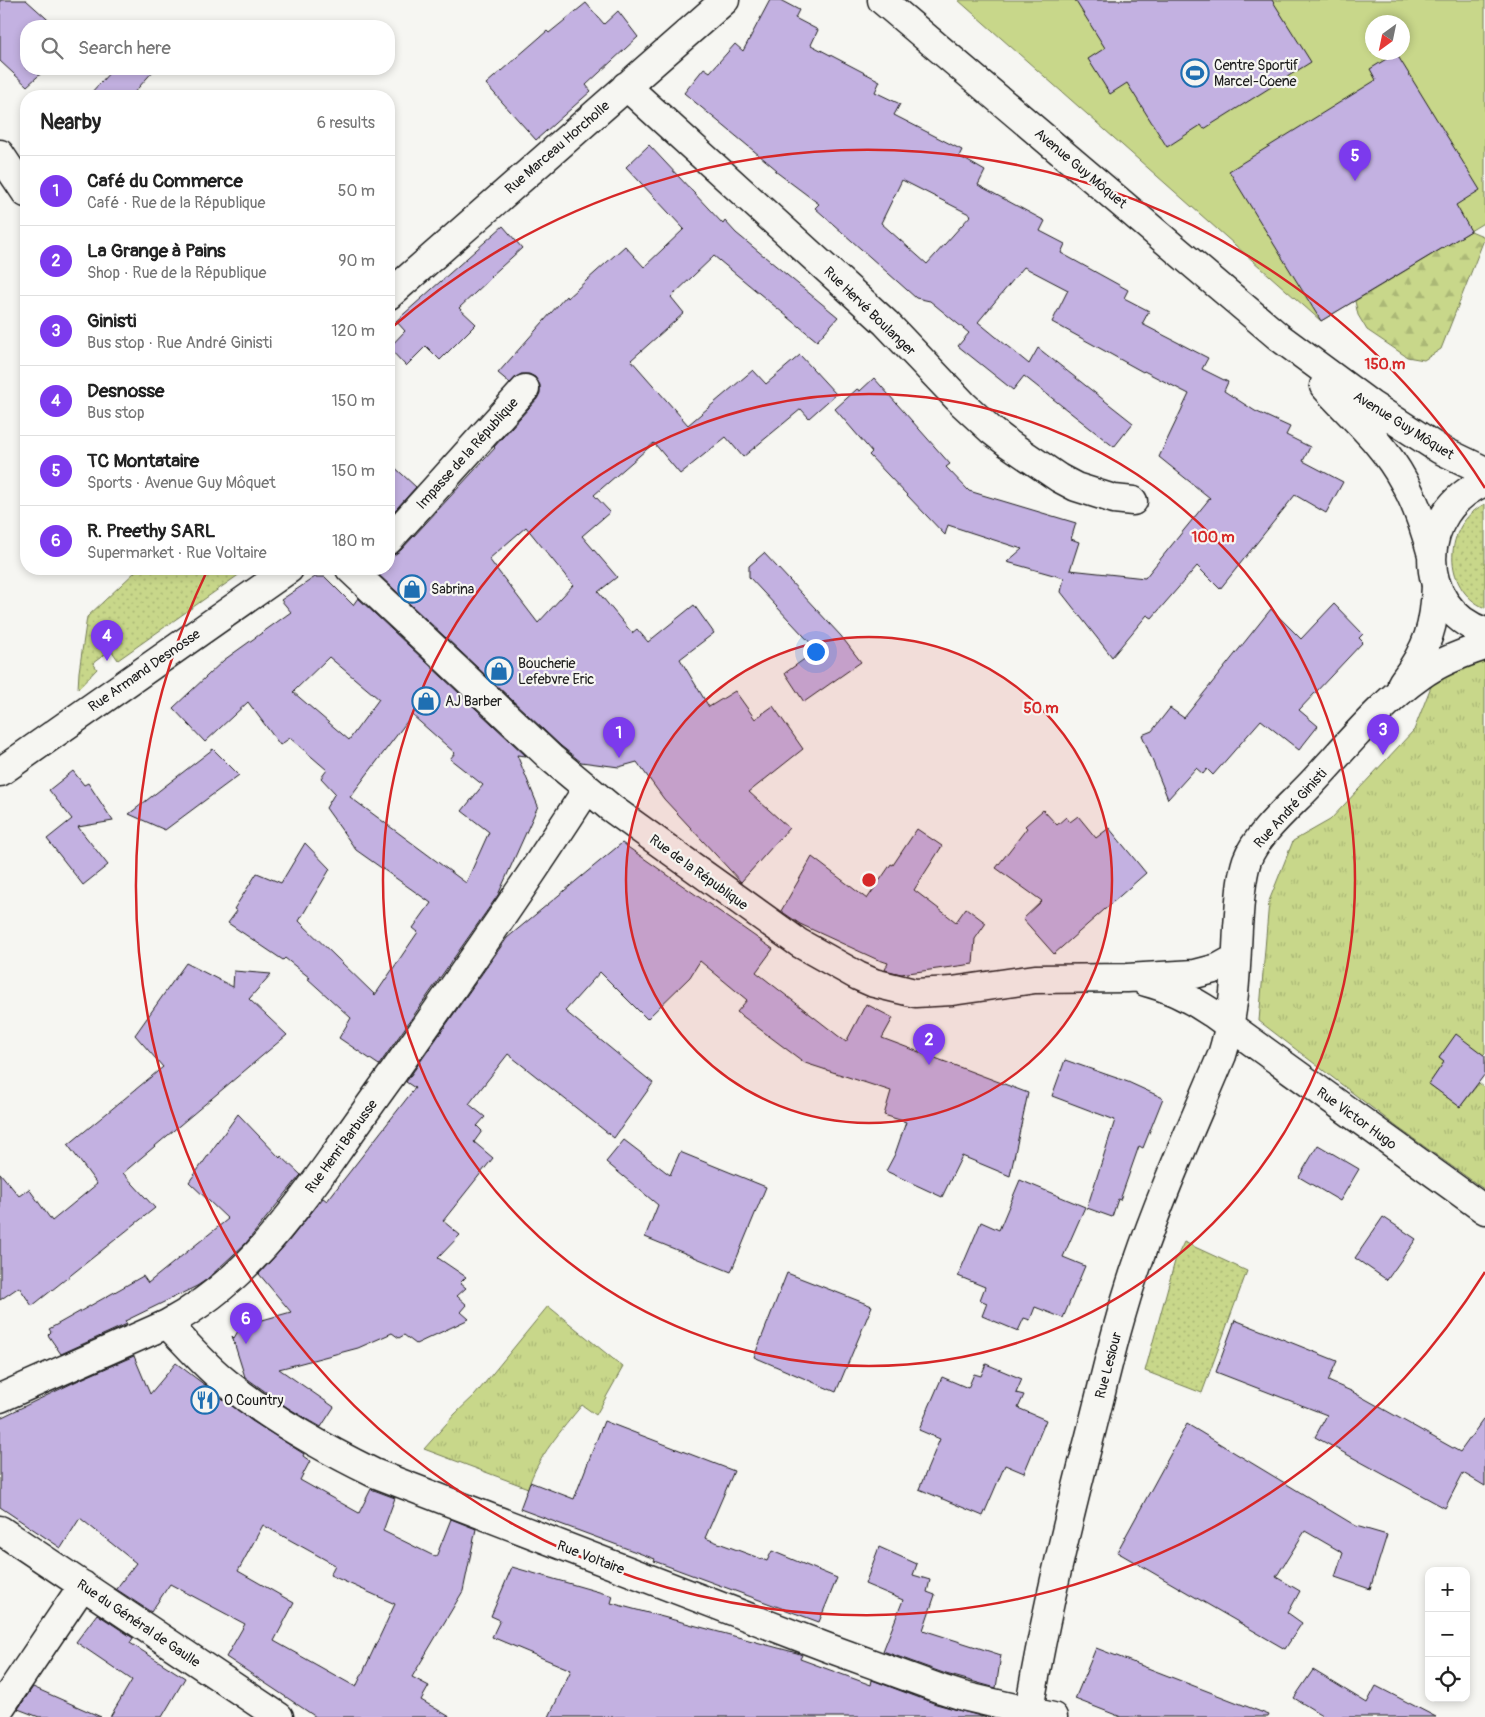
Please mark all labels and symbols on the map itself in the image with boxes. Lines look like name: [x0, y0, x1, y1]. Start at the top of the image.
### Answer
north arrow: [1365, 15, 1410, 60]
place label: Centre Sportif Marcel-Coene: [1214, 57, 1299, 90]
sports icon: Centre Sportif Marcel-Coene: [1180, 58, 1210, 88]
street label: Rue Marceau Horcholle: [502, 97, 613, 197]
street label: Avenue Guy Môquet: [1031, 125, 1131, 212]
pin: 5: [1339, 140, 1371, 181]
street label: Rue Hervé Boulanger: [820, 263, 919, 359]
text: 150 m: [1365, 355, 1405, 374]
street label: Avenue Guy Môquet: [1350, 388, 1457, 463]
street label: Impasse de la République: [413, 394, 522, 513]
text: 100 m: [1192, 528, 1234, 547]
shop icon: Sabrina: [397, 574, 427, 604]
place label: Sabrina: [431, 581, 474, 598]
pin: 4: [91, 620, 123, 661]
street label: Rue Armand Desnosse: [85, 625, 204, 715]
your location: [803, 639, 829, 665]
place label: Boucherie Lefebvre Eric: [518, 655, 594, 688]
shop icon: Boucherie Lefebvre Eric: [484, 656, 514, 686]
shop icon: AJ Barber: [411, 686, 441, 716]
place label: AJ Barber: [445, 693, 502, 710]
text: 50 m: [1024, 699, 1058, 718]
pin: 3: [1367, 714, 1399, 755]
pin: 1: [603, 717, 635, 758]
street label: Rue André Ginisti: [1250, 765, 1331, 852]
street label: Rue de la République: [646, 831, 751, 914]
centre of rings: [860, 871, 878, 889]
pin: 2: [913, 1024, 945, 1065]
street label: Rue Victor Hugo: [1313, 1084, 1400, 1153]
street label: Rue Henri Barbusse: [302, 1096, 381, 1196]
pin: 6: [230, 1303, 262, 1344]
street label: Rue Lesiour: [1091, 1330, 1126, 1400]
restaurant icon: O Country: [190, 1385, 220, 1415]
place label: O Country: [224, 1392, 284, 1409]
street label: Rue Voltaire: [555, 1537, 627, 1578]
street label: Rue du Général de Gaulle: [74, 1576, 204, 1671]

